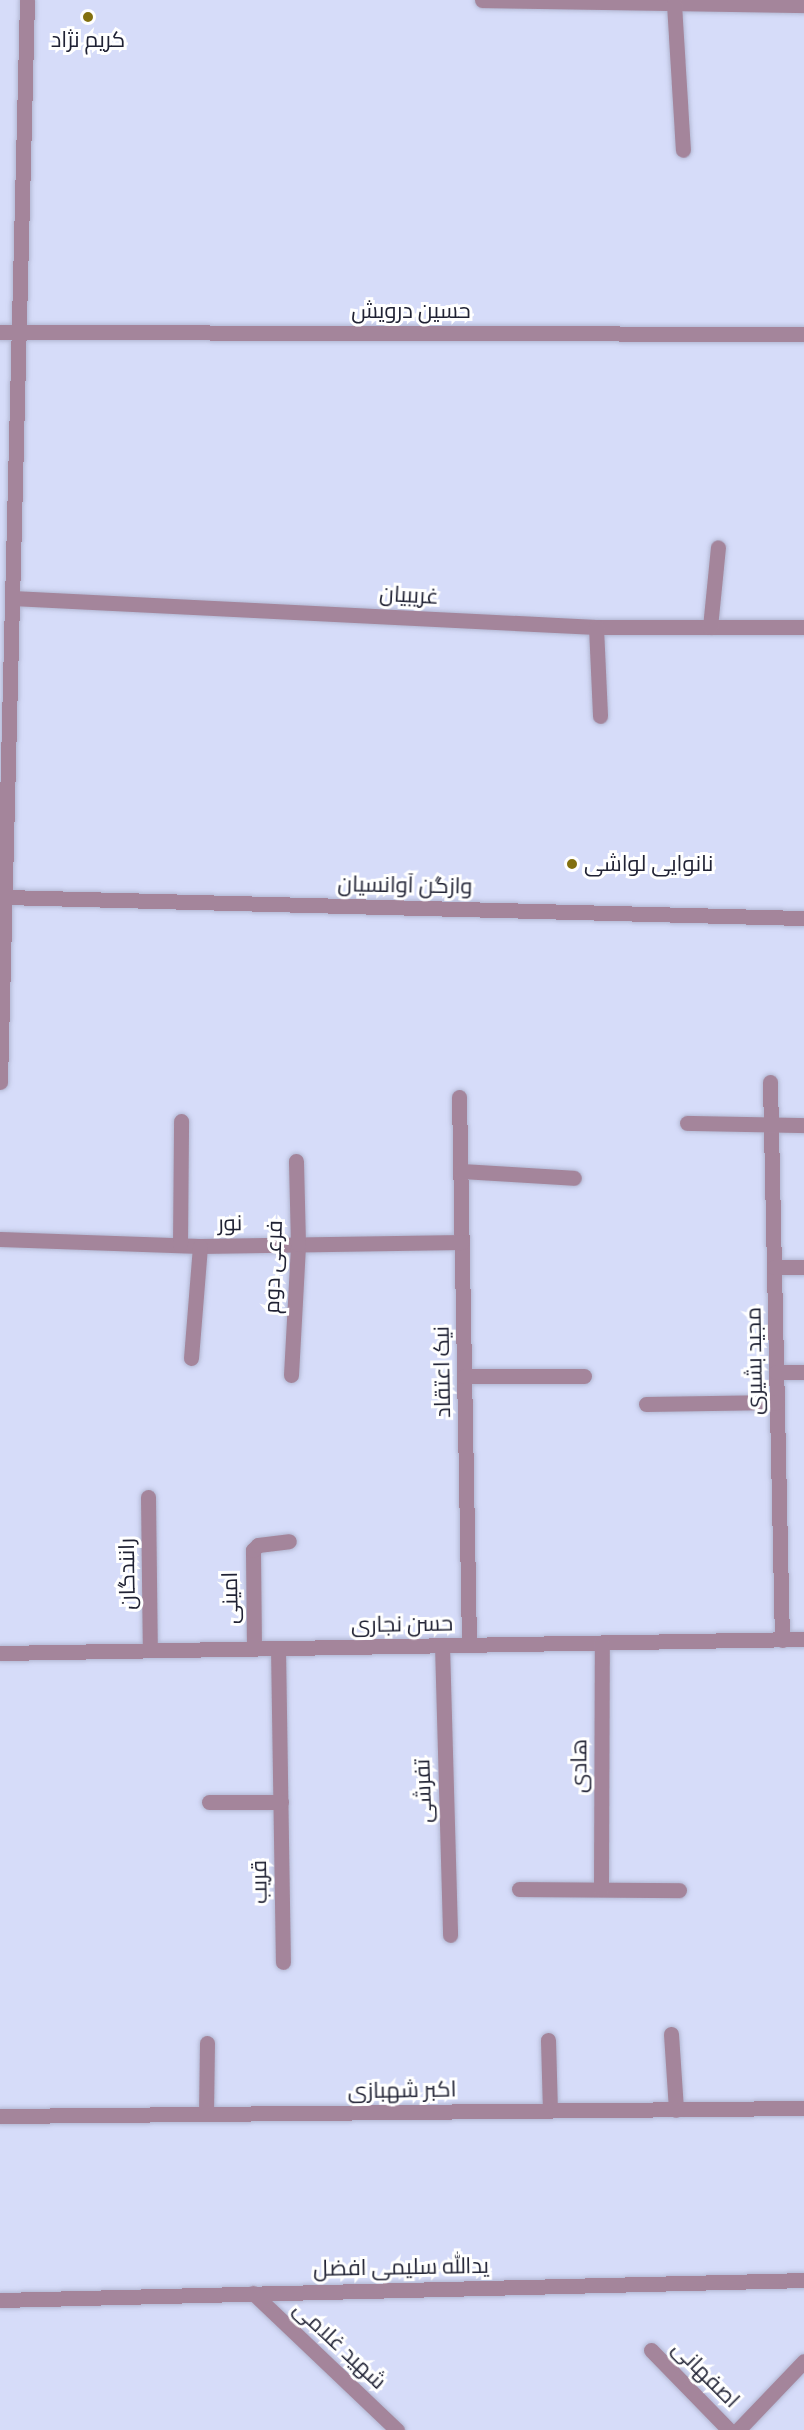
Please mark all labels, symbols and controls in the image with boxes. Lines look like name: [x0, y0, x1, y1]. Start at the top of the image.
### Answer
marker: کریم نژاد: [81, 10, 95, 24]
place label: کریم نژاد: [51, 27, 125, 53]
street label: حسین درویش: [351, 298, 471, 324]
street label: غریبیان: [379, 580, 439, 610]
place label: نانوایی لواشی: [584, 851, 713, 877]
marker: نانوایی لواشی: [565, 857, 579, 871]
street label: وازگن آوانسیان: [337, 871, 473, 899]
street label: نور: [218, 1210, 242, 1236]
street label: فرعی دوم: [258, 1220, 288, 1314]
street label: مجید بشیری: [740, 1307, 768, 1415]
street label: نیک اعتقاد: [428, 1326, 456, 1418]
street label: رانندگان: [113, 1538, 141, 1610]
street label: امینی: [216, 1572, 244, 1624]
street label: حسن نجاری: [351, 1610, 453, 1638]
street label: هادی: [566, 1739, 592, 1793]
street label: تفرشی: [409, 1758, 437, 1824]
street label: قریب: [245, 1860, 273, 1904]
street label: اکبر شهبازی: [347, 2076, 457, 2104]
street label: یدالله سلیمی افضل: [313, 2252, 489, 2282]
street label: شهید غلامی: [288, 2295, 392, 2395]
street label: اصفهانی: [667, 2335, 745, 2413]

